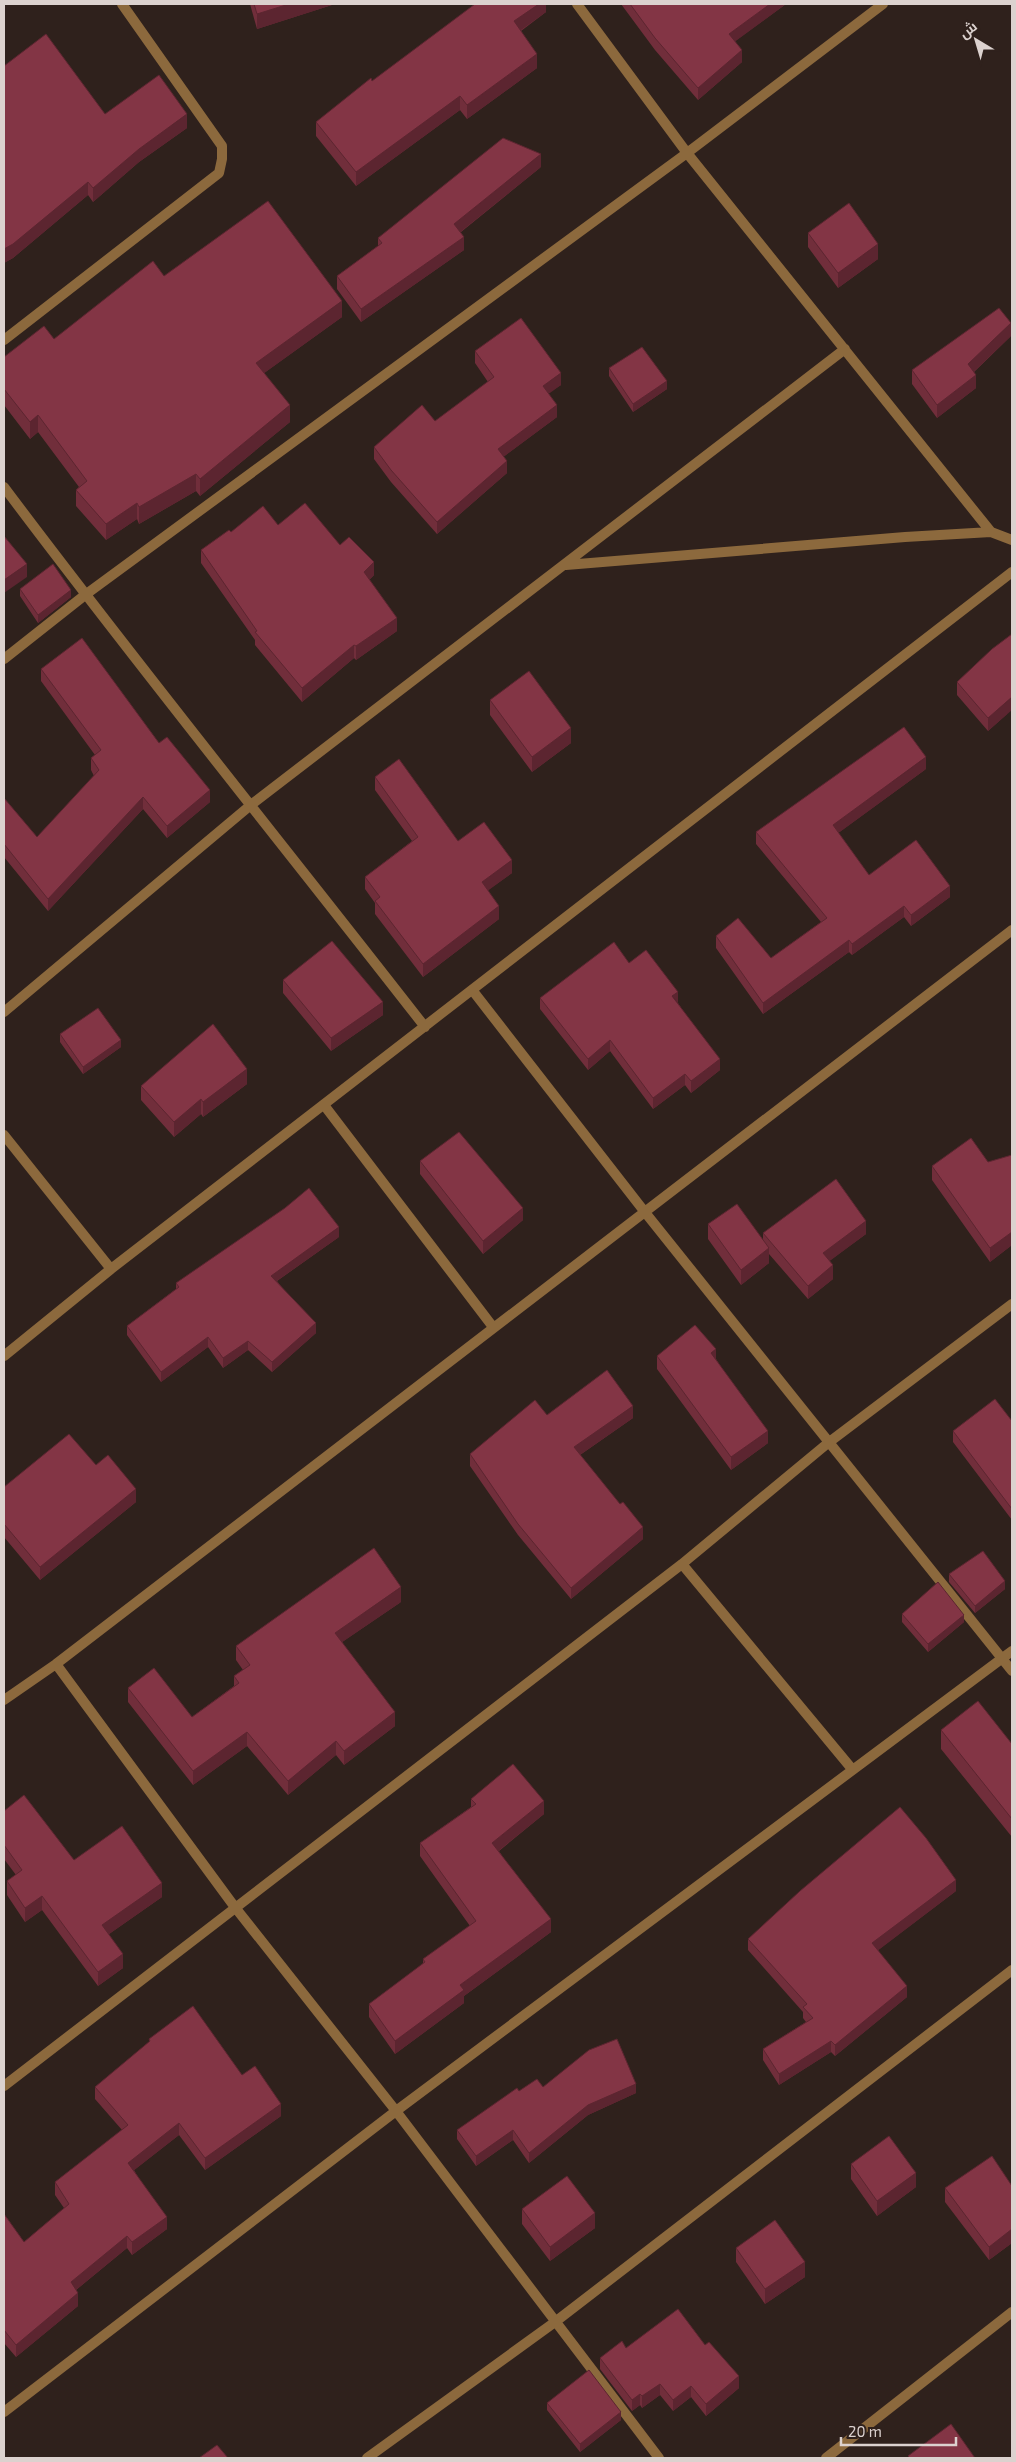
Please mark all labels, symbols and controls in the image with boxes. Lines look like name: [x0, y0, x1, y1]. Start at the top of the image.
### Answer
north arrow: [951, 15, 1001, 65]
text: ش: [955, 17, 981, 42]
scale bar: [841, 2414, 956, 2446]
text: 20 m: [848, 2422, 882, 2440]

